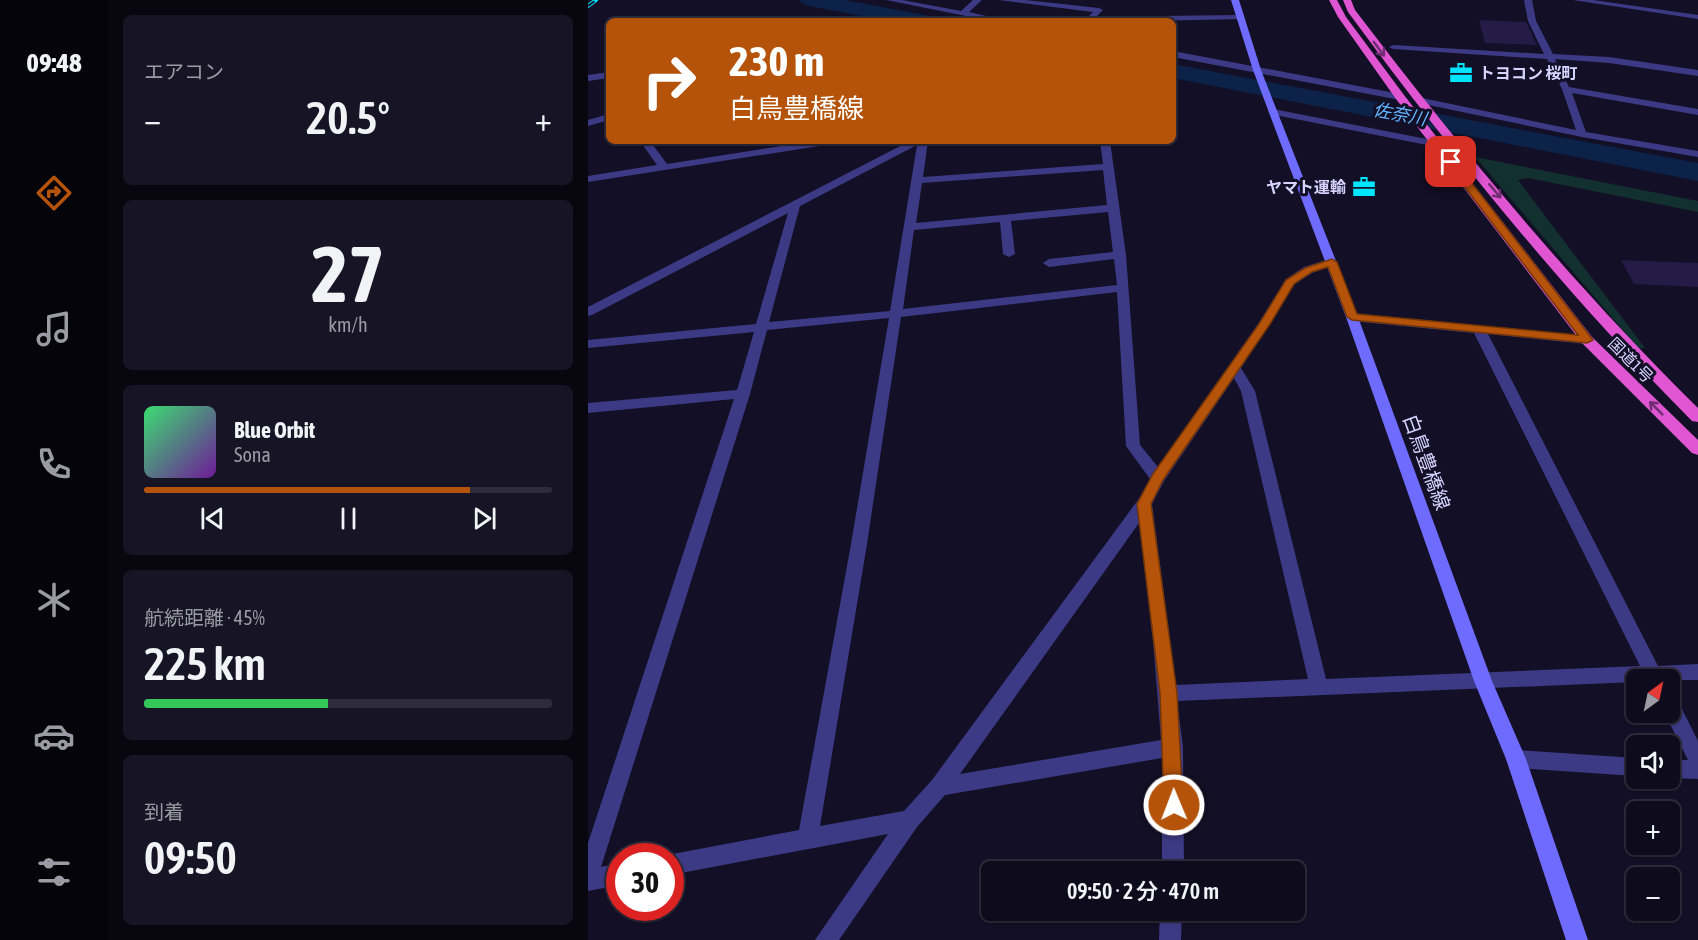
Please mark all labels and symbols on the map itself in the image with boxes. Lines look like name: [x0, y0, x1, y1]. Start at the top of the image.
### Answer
one-way arrow: [1373, 40, 1385, 56]
office icon: トヨコン 桜町: [1448, 60, 1474, 86]
place label: トヨコン 桜町: [1479, 64, 1577, 82]
water label: 佐奈川: [1371, 99, 1430, 130]
pin: [1425, 136, 1476, 187]
office icon: ヤマト運輸: [1351, 174, 1377, 200]
place label: ヤマト運輸: [1266, 178, 1346, 196]
one-way arrow: [1488, 183, 1501, 199]
street label: 国道1号: [1605, 334, 1657, 386]
one-way arrow: [1649, 401, 1664, 415]
street label: 白鳥豊橋線: [1399, 411, 1455, 513]
north arrow: [1626, 669, 1680, 723]
position arrow: [1142, 773, 1206, 837]
speed limit sign: 30: [606, 843, 684, 921]

